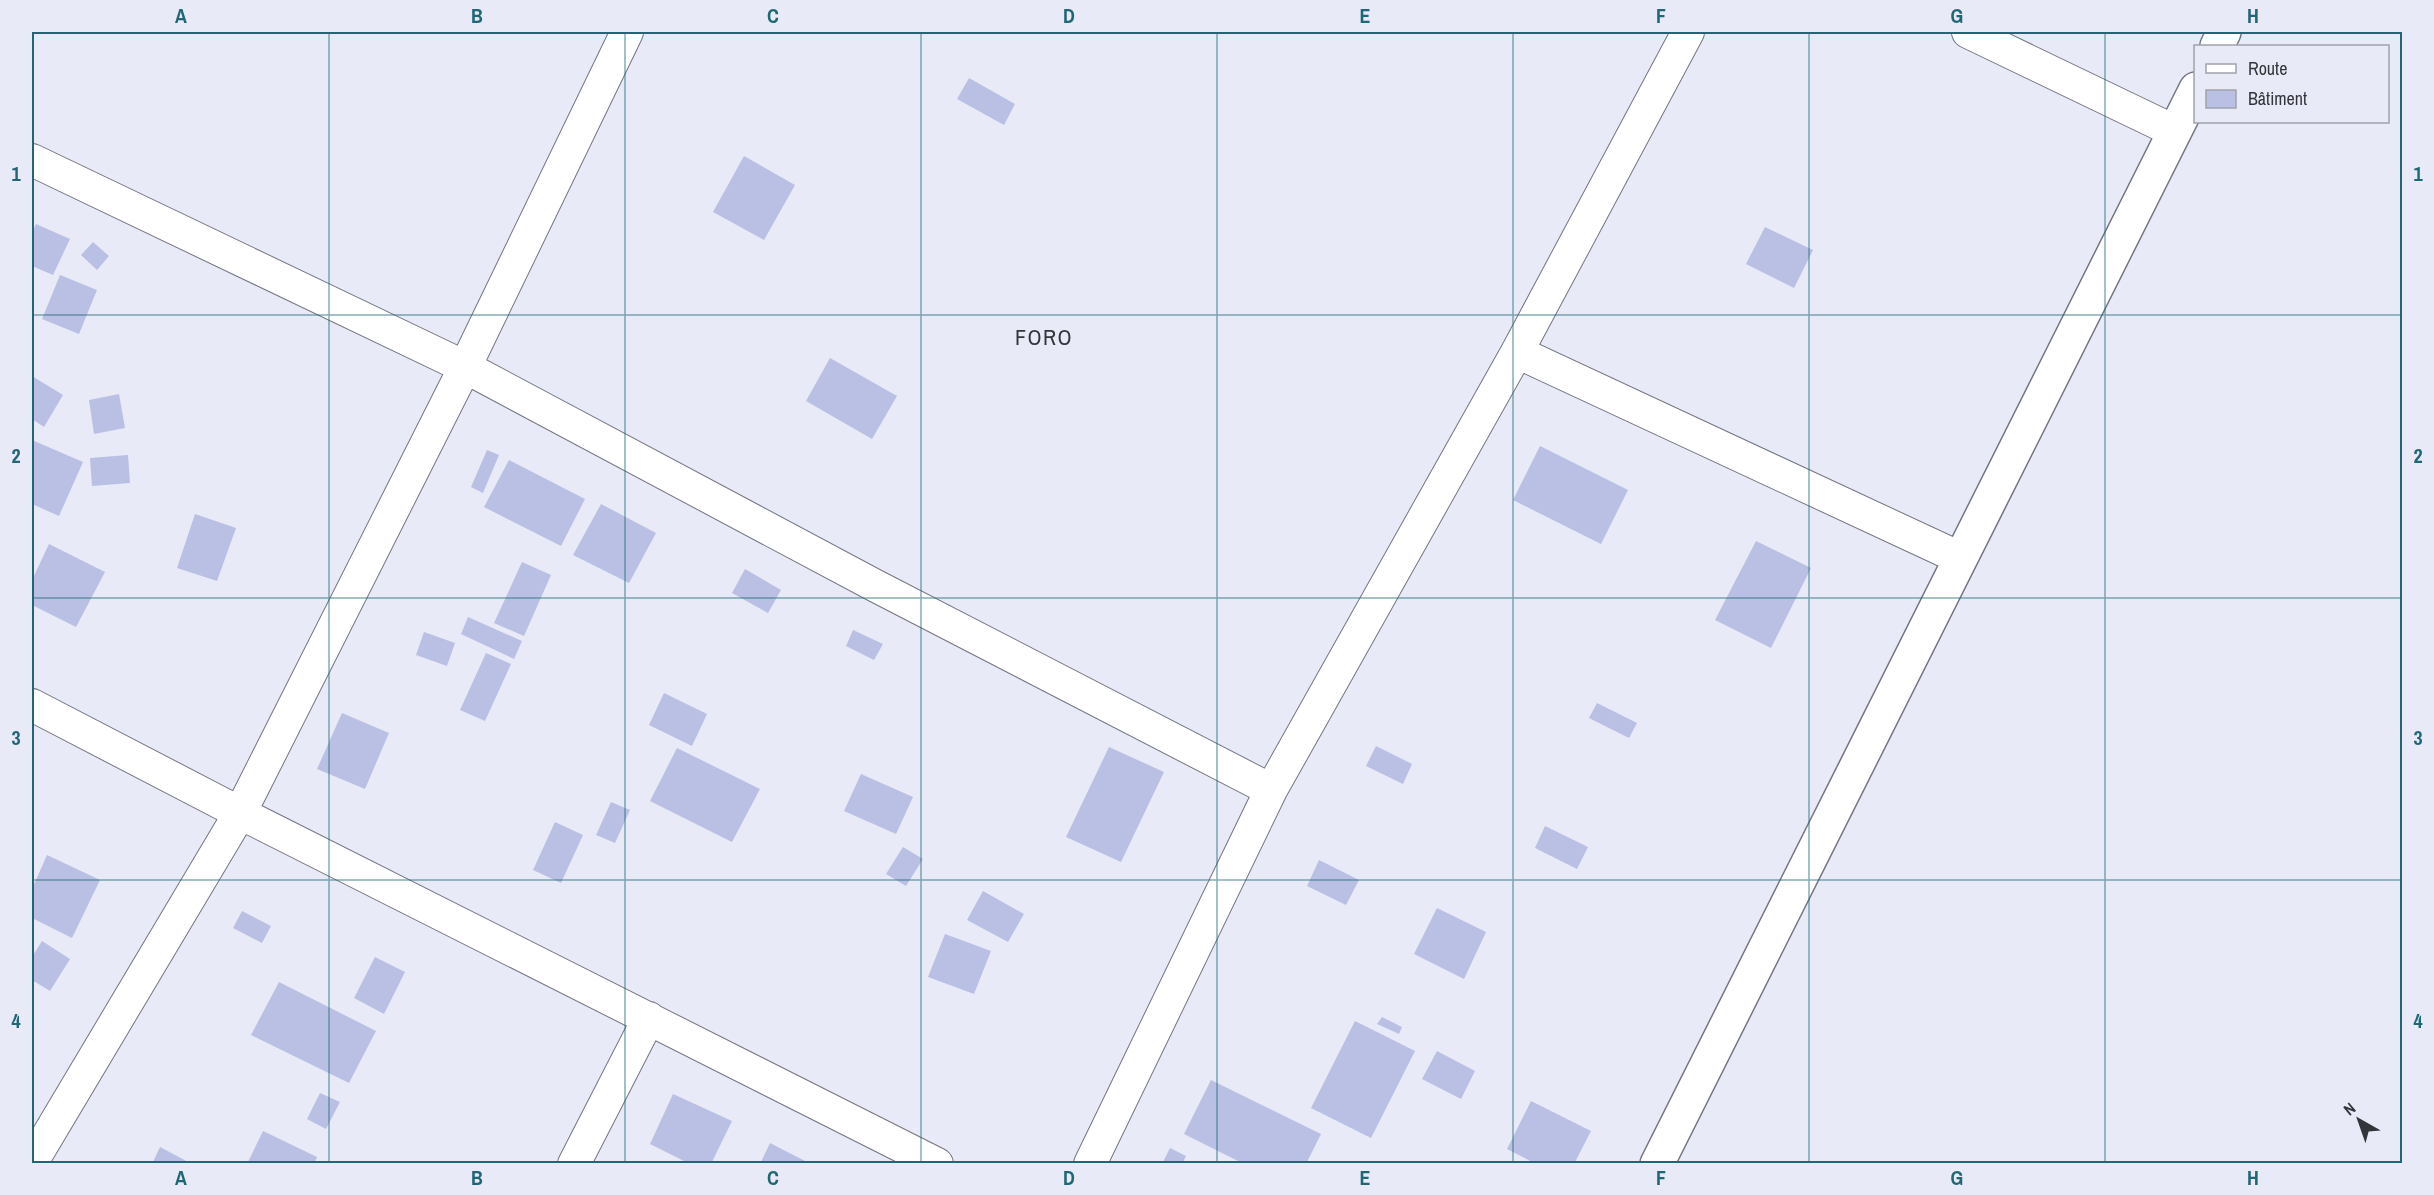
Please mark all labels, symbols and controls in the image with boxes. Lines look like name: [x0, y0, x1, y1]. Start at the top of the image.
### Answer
text: A: [175, 2, 187, 29]
text: B: [471, 2, 483, 29]
text: C: [767, 2, 779, 29]
text: D: [1063, 2, 1075, 29]
text: E: [1360, 2, 1371, 29]
text: F: [1656, 2, 1666, 29]
text: G: [1951, 2, 1963, 29]
text: H: [2247, 2, 2259, 29]
legend: [2194, 45, 2389, 123]
text: Route: [2248, 56, 2287, 81]
text: Bâtiment: [2248, 86, 2307, 111]
text: 1: [11, 160, 21, 187]
text: 1: [2413, 160, 2423, 187]
district label: FORO: [1015, 322, 1073, 352]
text: 2: [11, 442, 21, 469]
text: 2: [2413, 442, 2423, 469]
text: 3: [11, 724, 21, 751]
text: 3: [2413, 724, 2423, 751]
text: 4: [11, 1007, 21, 1034]
text: 4: [2413, 1007, 2423, 1034]
north arrow: [2329, 1090, 2389, 1150]
text: N: [2339, 1097, 2360, 1120]
text: A: [175, 1164, 187, 1191]
text: B: [471, 1164, 483, 1191]
text: C: [767, 1164, 779, 1191]
text: D: [1063, 1164, 1075, 1191]
text: E: [1360, 1164, 1371, 1191]
text: F: [1656, 1164, 1666, 1191]
text: G: [1951, 1164, 1963, 1191]
text: H: [2247, 1164, 2259, 1191]

